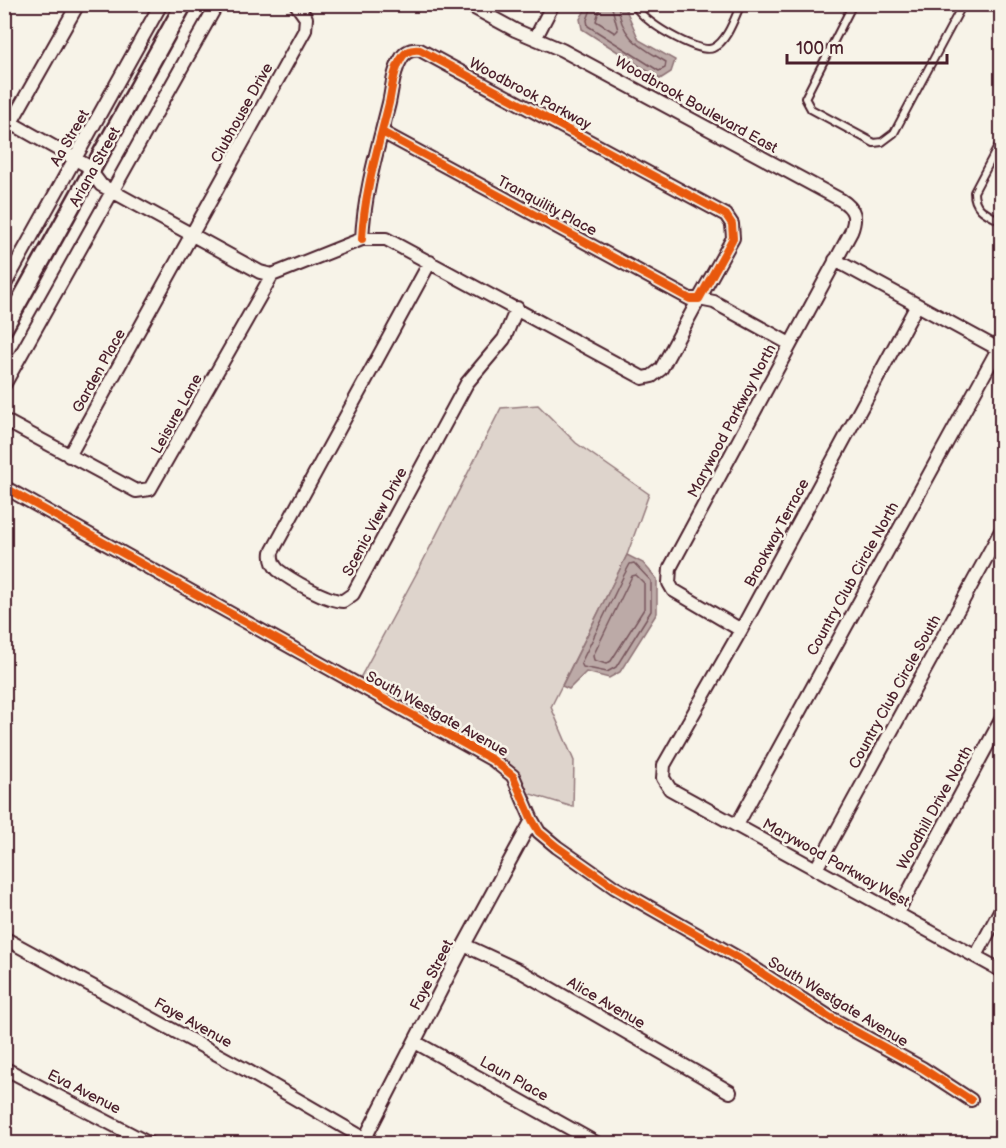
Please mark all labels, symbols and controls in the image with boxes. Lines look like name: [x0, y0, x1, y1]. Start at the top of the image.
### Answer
scale bar: [787, 27, 948, 65]
text: 100 m: [796, 38, 844, 59]
street label: Woodbrook Boulevard East: [611, 52, 781, 158]
street label: Woodbrook Parkway: [466, 54, 595, 134]
street label: Clubhouse Drive: [207, 60, 277, 166]
street label: Aa Street: [46, 106, 94, 170]
street label: Ariana Street: [65, 123, 125, 210]
street label: Tranquility Place: [494, 172, 600, 240]
street label: Garden Place: [68, 326, 130, 416]
street label: Marywood Parkway North: [684, 341, 780, 501]
street label: Leisure Lane: [147, 371, 207, 457]
street label: Scenic View Drive: [338, 464, 412, 580]
street label: Brookway Terrace: [740, 476, 814, 590]
street label: Country Club Circle North: [803, 499, 903, 659]
street label: Country Club Circle South: [845, 612, 945, 772]
street label: South Westgate Avenue: [362, 667, 512, 761]
street label: Woodhill Drive North: [893, 743, 977, 873]
street label: Marywood Parkway West: [759, 815, 913, 912]
street label: Faye Street: [406, 936, 458, 1013]
street label: South Westgate Avenue: [765, 953, 912, 1051]
street label: Alice Avenue: [563, 973, 649, 1033]
street label: Faye Avenue: [151, 994, 235, 1052]
street label: Laun Place: [476, 1052, 552, 1106]
street label: Eva Avenue: [44, 1065, 124, 1119]

